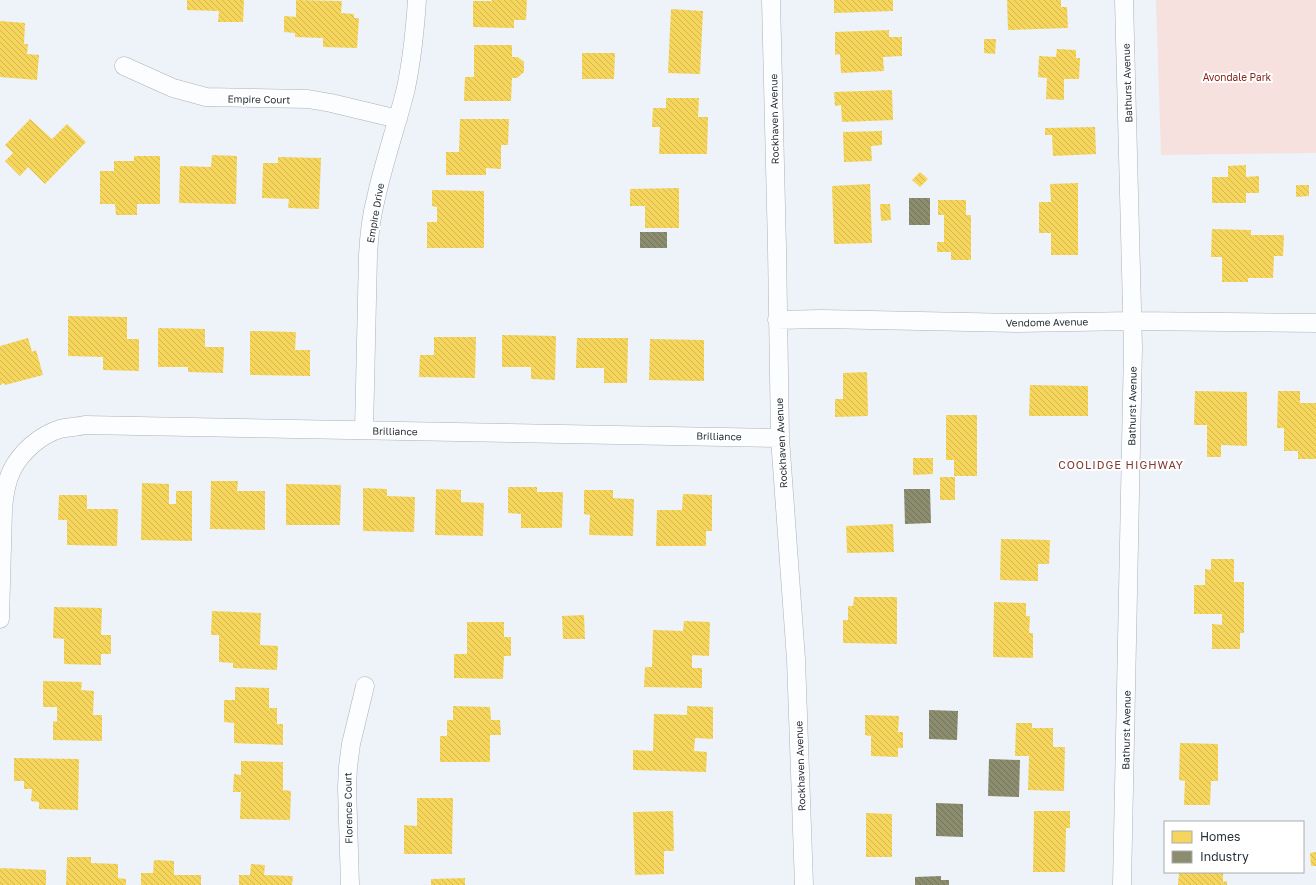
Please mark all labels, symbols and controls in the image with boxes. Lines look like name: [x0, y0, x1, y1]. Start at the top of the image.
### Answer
street label: Bathurst Avenue: [1120, 43, 1134, 123]
park label: Avondale Park: [1203, 71, 1272, 83]
street label: Rockhaven Avenue: [767, 73, 781, 164]
street label: Empire Court: [227, 92, 291, 106]
street label: Empire Drive: [364, 182, 386, 244]
street label: Vendome Avenue: [1006, 315, 1089, 329]
street label: Bathurst Avenue: [1125, 366, 1139, 446]
street label: Rockhaven Avenue: [773, 397, 789, 489]
street label: Brilliance: [372, 425, 418, 437]
street label: Brilliance: [696, 430, 742, 442]
district label: COOLIDGE HIGHWAY: [1058, 458, 1184, 471]
street label: Bathurst Avenue: [1119, 690, 1133, 770]
street label: Rockhaven Avenue: [792, 720, 808, 811]
street label: Florence Court: [341, 772, 355, 844]
legend: [1164, 821, 1304, 873]
text: Homes: [1200, 829, 1240, 844]
text: Industry: [1200, 849, 1249, 864]

